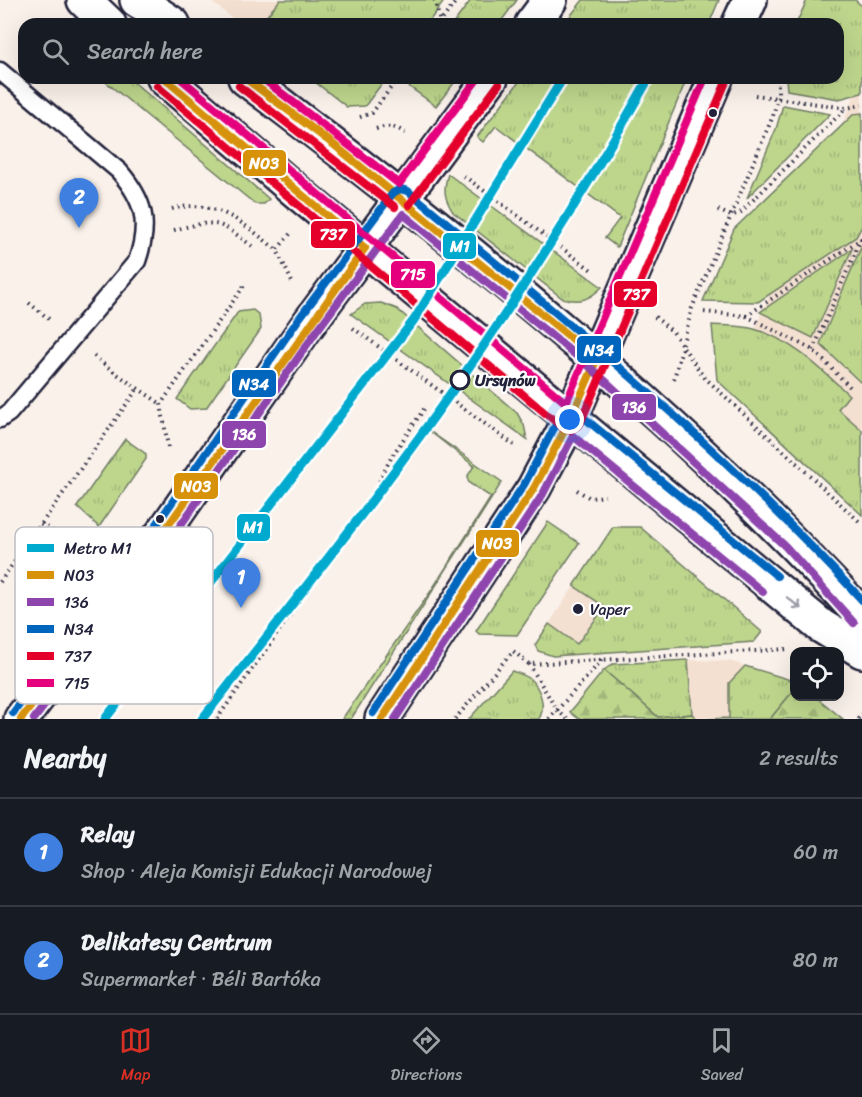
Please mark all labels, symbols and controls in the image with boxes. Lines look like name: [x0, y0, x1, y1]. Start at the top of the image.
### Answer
search box: [18, 18, 844, 84]
text: Search here: [87, 32, 203, 71]
icon: search: [39, 35, 72, 68]
unlabelled marker: [707, 107, 719, 119]
line badge: N03: [242, 149, 287, 177]
text: N03: [248, 149, 279, 178]
pin: 2: [60, 178, 98, 228]
line badge: 737: [310, 220, 356, 249]
text: 737: [319, 220, 348, 249]
line badge: M1: [442, 232, 477, 260]
text: M1: [449, 232, 470, 261]
line badge: 715: [390, 260, 436, 289]
text: 715: [400, 260, 426, 289]
line badge: 737: [613, 280, 658, 308]
text: 737: [622, 280, 651, 309]
line badge: N34: [576, 335, 622, 364]
text: N34: [583, 336, 614, 365]
place label: Ursynów: [475, 366, 536, 395]
line badge: N34: [231, 369, 277, 398]
text: N34: [238, 370, 269, 399]
marker: Ursynów: [450, 370, 470, 390]
line badge: 136: [611, 393, 657, 421]
text: 136: [622, 393, 646, 422]
your location: [555, 405, 584, 434]
line badge: 136: [221, 420, 267, 449]
text: 136: [232, 420, 256, 449]
line badge: N03: [173, 472, 219, 500]
text: N03: [180, 472, 211, 501]
unlabelled marker: [154, 513, 166, 525]
line badge: M1: [236, 513, 271, 542]
text: M1: [242, 513, 263, 542]
legend: [15, 527, 213, 704]
line badge: N03: [475, 529, 520, 558]
text: N03: [481, 529, 512, 558]
text: Metro M1: [64, 534, 132, 563]
pin: 1: [222, 558, 260, 608]
text: N03: [64, 561, 94, 590]
text: 136: [64, 588, 89, 617]
place label: Vaper: [590, 595, 631, 624]
one-way arrow: [786, 597, 802, 610]
marker: Vaper: [571, 602, 585, 616]
text: N34: [64, 615, 94, 644]
text: 737: [64, 642, 92, 671]
map controls: [790, 647, 844, 701]
button: locate: [790, 647, 844, 701]
text: 715: [64, 669, 90, 698]
text: Nearby: [24, 735, 106, 781]
text: 2 results: [759, 741, 838, 776]
text: Relay: [81, 815, 134, 854]
text: 1: [39, 835, 48, 870]
text: 60 m: [793, 835, 838, 870]
text: Shop · Aleja Komisji Edukacji Narodowej: [81, 854, 432, 889]
text: Delikatesy Centrum: [81, 923, 272, 962]
text: 2: [38, 943, 49, 978]
text: 80 m: [793, 943, 838, 978]
text: Supermarket · Béli Bartóka: [81, 962, 321, 997]
tab: Map: [119, 1024, 152, 1089]
tab: Directions: [391, 1024, 462, 1089]
tab: Saved: [701, 1024, 743, 1089]

